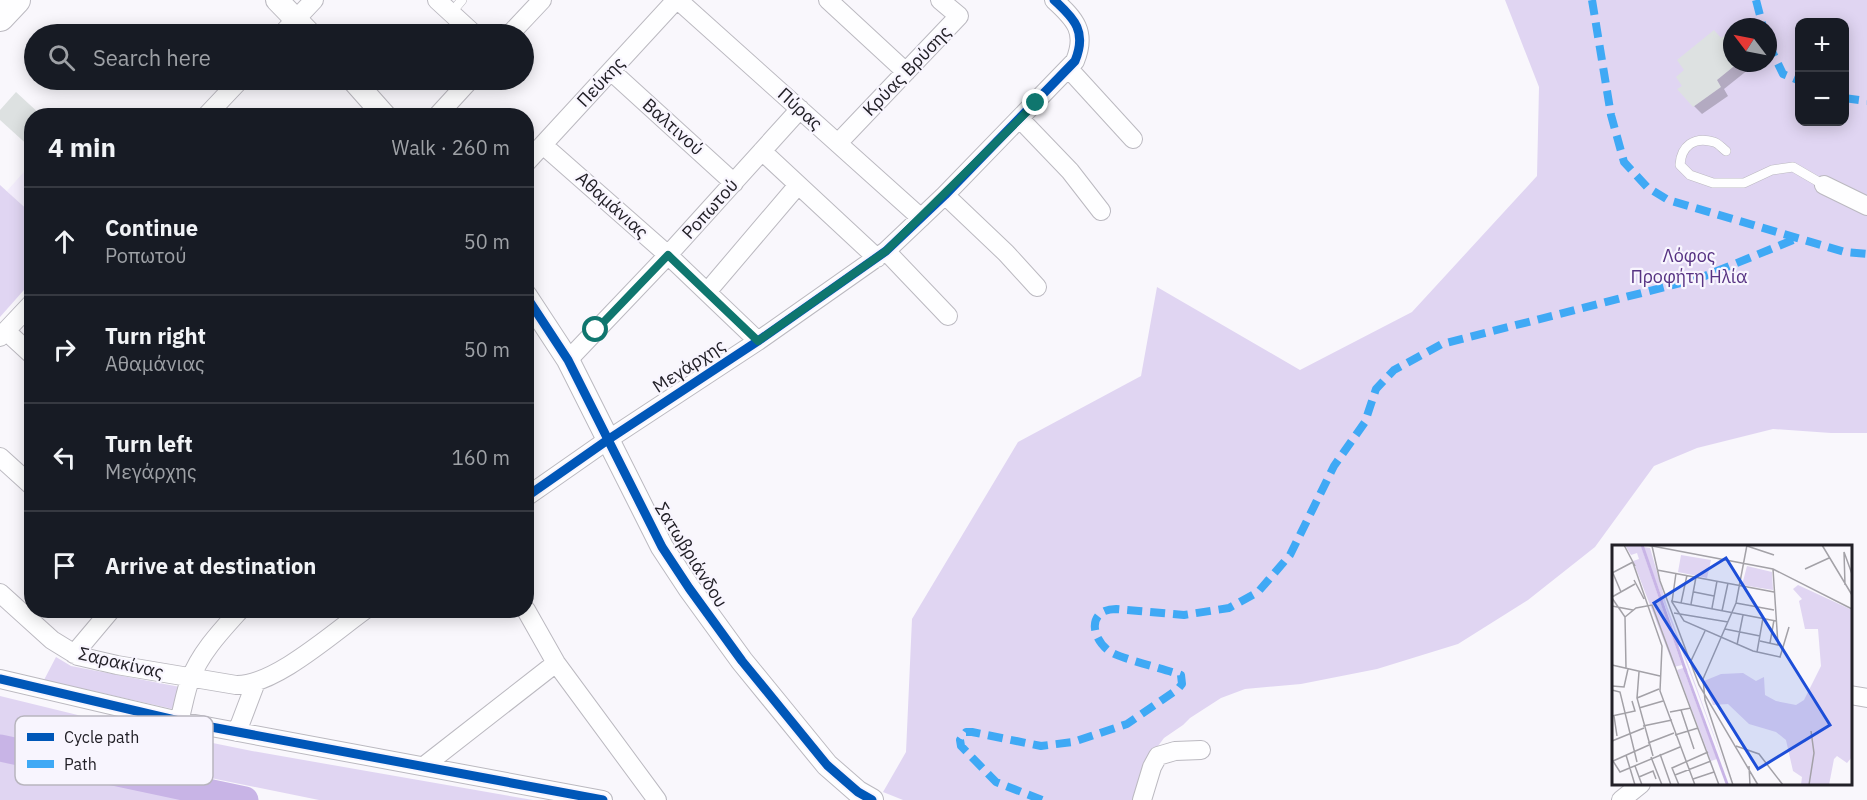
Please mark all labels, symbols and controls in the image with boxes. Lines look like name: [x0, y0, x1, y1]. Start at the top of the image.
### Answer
north arrow: [1723, 18, 1777, 72]
map controls: [1795, 18, 1849, 126]
button: +: [1795, 18, 1849, 72]
street label: Κρύας Βρύσης: [858, 20, 956, 121]
search box: [24, 24, 534, 90]
icon: search: [45, 41, 78, 74]
text: Search here: [93, 43, 211, 72]
street label: Πεύκης: [572, 51, 630, 112]
button: −: [1795, 72, 1849, 126]
street label: Πύρας: [773, 82, 828, 135]
route end: [1022, 89, 1048, 115]
street label: Βαλτινού: [638, 93, 709, 160]
text: 4 min: [48, 130, 116, 164]
text: Walk · 260 m: [392, 134, 510, 161]
street label: Αθαμάνιας: [571, 166, 654, 243]
street label: Ροπωτού: [677, 174, 743, 244]
text: Continue: [105, 213, 198, 242]
icon: ahead: [48, 225, 81, 258]
text: 50 m: [464, 228, 510, 255]
text: Ροπωτού: [105, 242, 187, 269]
park label: Λόφος Προφήτη Ηλία: [1630, 244, 1748, 288]
route start: [582, 316, 608, 342]
text: Turn right: [105, 321, 206, 350]
icon: right: [48, 333, 81, 366]
street label: Μεγάρχης: [648, 333, 730, 398]
text: 50 m: [464, 336, 510, 363]
text: Αθαμάνιας: [105, 350, 205, 377]
text: Turn left: [105, 429, 193, 458]
icon: left: [48, 441, 81, 474]
text: 160 m: [452, 444, 510, 471]
text: Μεγάρχης: [105, 458, 197, 485]
street label: Σατωβριάνδου: [650, 498, 733, 612]
inset map: [1612, 545, 1852, 785]
icon: arrive: [48, 549, 81, 582]
text: Arrive at destination: [105, 551, 316, 580]
street label: Σαρακίνας: [76, 642, 166, 684]
legend: [15, 716, 213, 785]
text: Cycle path: [64, 727, 139, 747]
text: Path: [64, 754, 97, 774]

